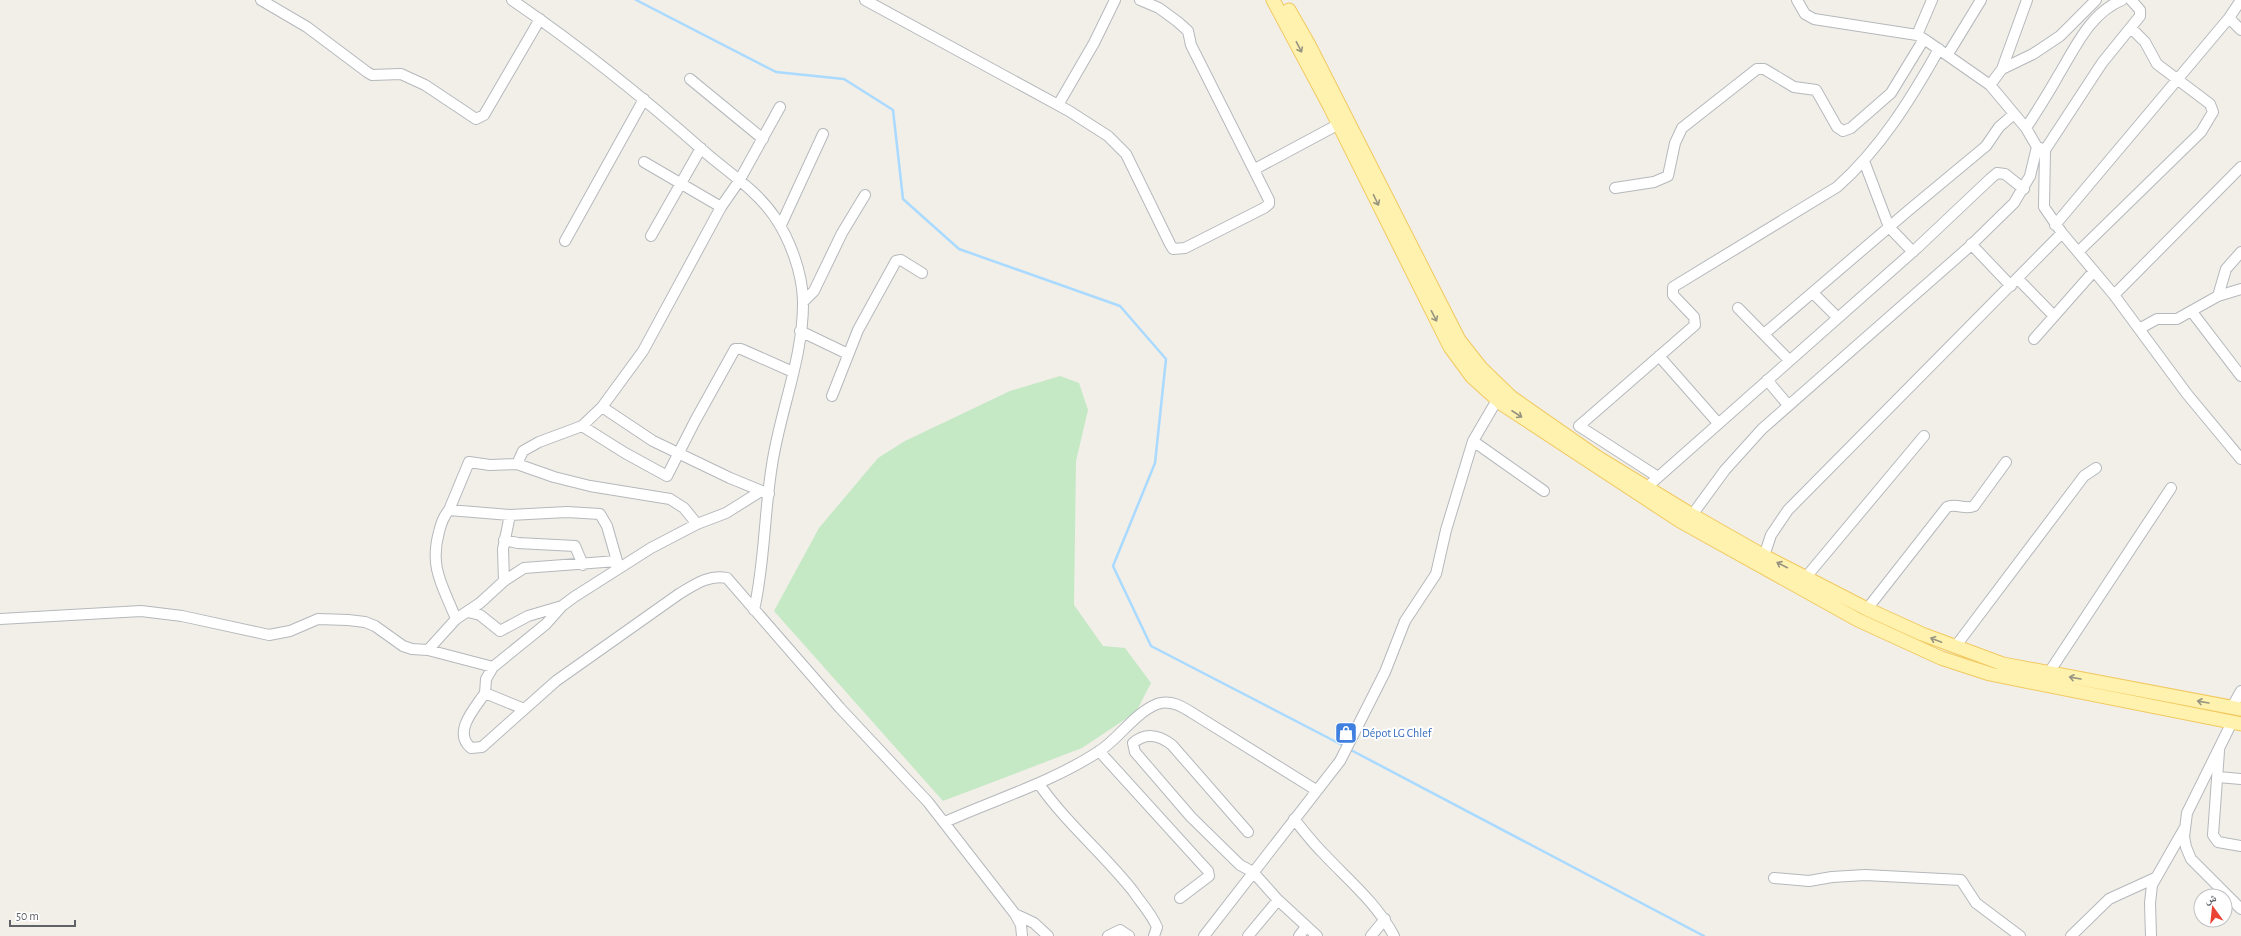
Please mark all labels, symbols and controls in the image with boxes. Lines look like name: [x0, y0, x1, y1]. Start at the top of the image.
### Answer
one-way arrow: [1295, 40, 1303, 52]
one-way arrow: [1373, 194, 1380, 206]
one-way arrow: [1431, 310, 1438, 322]
one-way arrow: [1511, 410, 1522, 418]
one-way arrow: [1776, 561, 1788, 568]
one-way arrow: [1931, 635, 1943, 643]
one-way arrow: [2069, 674, 2082, 682]
one-way arrow: [2197, 698, 2210, 706]
shop icon: Dépot LG Chlef: [1333, 720, 1359, 746]
place label: Dépot LG Chlef: [1362, 727, 1433, 739]
north arrow: [2193, 888, 2233, 928]
text: ش: [2203, 892, 2218, 908]
scale bar: [10, 902, 75, 928]
text: 50 m: [16, 910, 39, 922]

